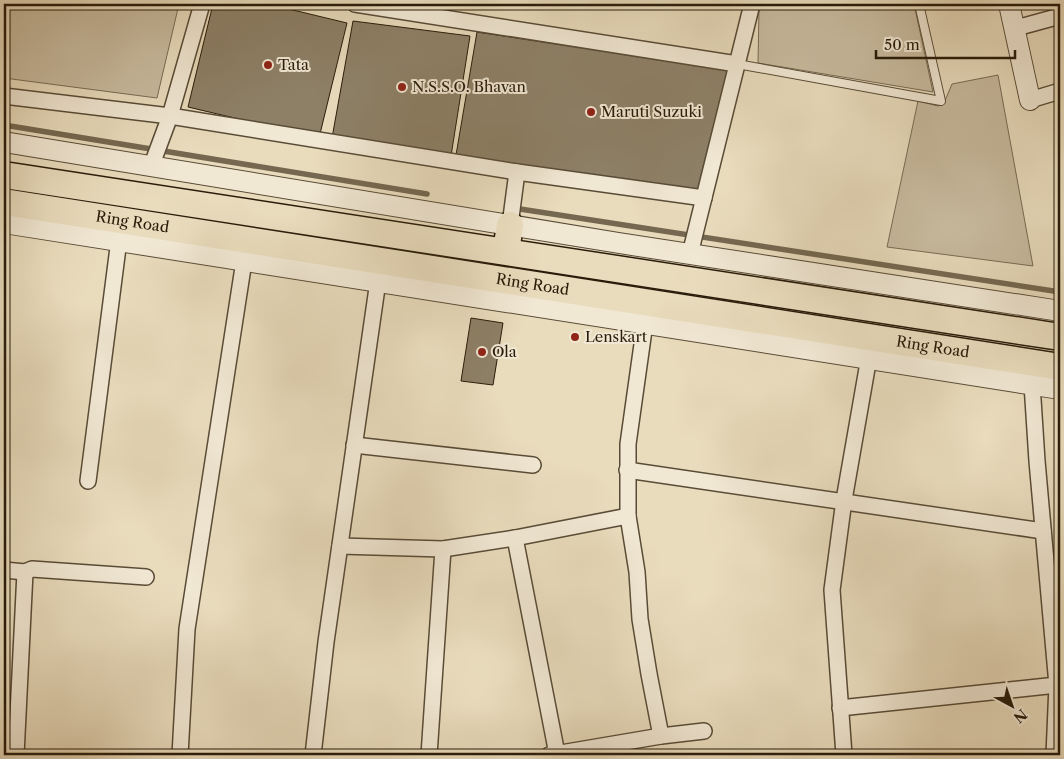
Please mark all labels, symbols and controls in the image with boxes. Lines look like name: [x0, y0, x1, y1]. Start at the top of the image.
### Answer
scale bar: [876, 28, 1015, 60]
text: 50 m: [884, 35, 920, 54]
place label: Tata: [278, 55, 309, 74]
marker: Tata: [262, 59, 274, 71]
place label: N.S.S.O. Bhavan: [412, 77, 526, 96]
marker: N.S.S.O. Bhavan: [396, 81, 408, 93]
place label: Maruti Suzuki: [601, 102, 702, 121]
marker: Maruti Suzuki: [585, 106, 597, 118]
street label: Ring Road: [95, 206, 171, 237]
street label: Ring Road: [495, 269, 571, 299]
place label: Lenskart: [585, 327, 648, 346]
marker: Lenskart: [569, 331, 581, 343]
street label: Ring Road: [895, 332, 971, 362]
place label: Ola: [492, 342, 517, 361]
marker: Ola: [476, 346, 488, 358]
north arrow: [986, 682, 1036, 732]
text: N: [1010, 705, 1031, 727]

